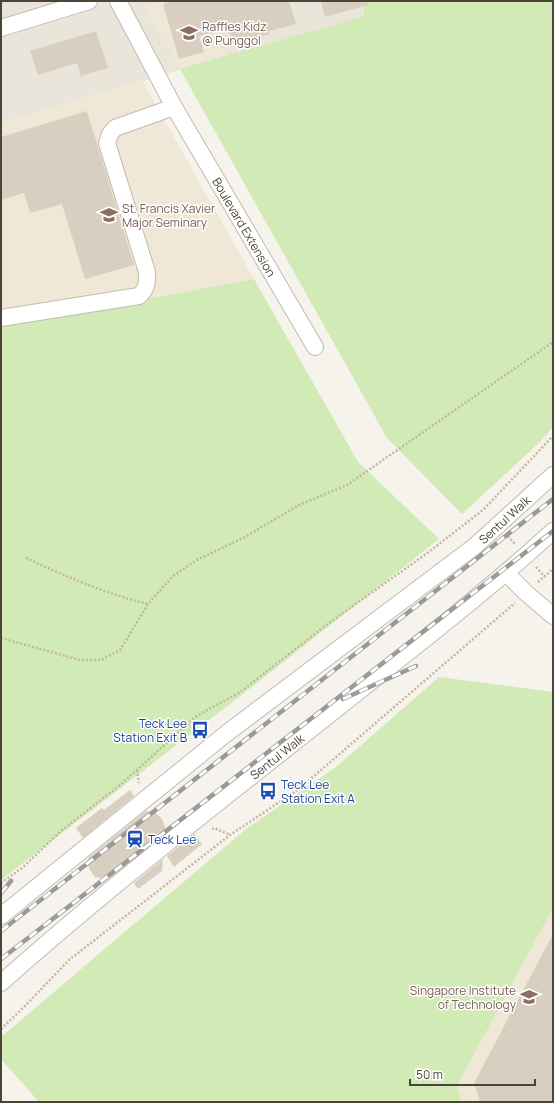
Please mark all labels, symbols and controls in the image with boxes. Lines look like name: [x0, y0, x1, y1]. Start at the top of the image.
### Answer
place label: Raffles Kidz @ Punggol: [202, 18, 267, 49]
school or university icon: Raffles Kidz @ Punggol: [179, 23, 199, 43]
street label: Boulevard Extension: [209, 174, 280, 280]
place label: St. Francis Xavier Major Seminary: [122, 200, 216, 231]
school or university icon: St. Francis Xavier Major Seminary: [99, 205, 119, 225]
street label: Sentul Walk: [475, 491, 535, 547]
place label: Teck Lee Station Exit B: [113, 715, 187, 746]
bus stop icon: Teck Lee Station Exit B: [190, 720, 210, 740]
street label: Sentul Walk: [246, 729, 308, 783]
place label: Teck Lee Station Exit A: [281, 776, 355, 807]
bus stop icon: Teck Lee Station Exit A: [258, 781, 278, 801]
station icon: Teck Lee: [125, 829, 145, 849]
place label: Teck Lee: [148, 831, 196, 848]
place label: Singapore Institute of Technology: [410, 982, 517, 1013]
school or university icon: Singapore Institute of Technology: [519, 987, 539, 1007]
scale bar: [410, 1061, 535, 1087]
text: 50 m: [416, 1066, 443, 1083]

